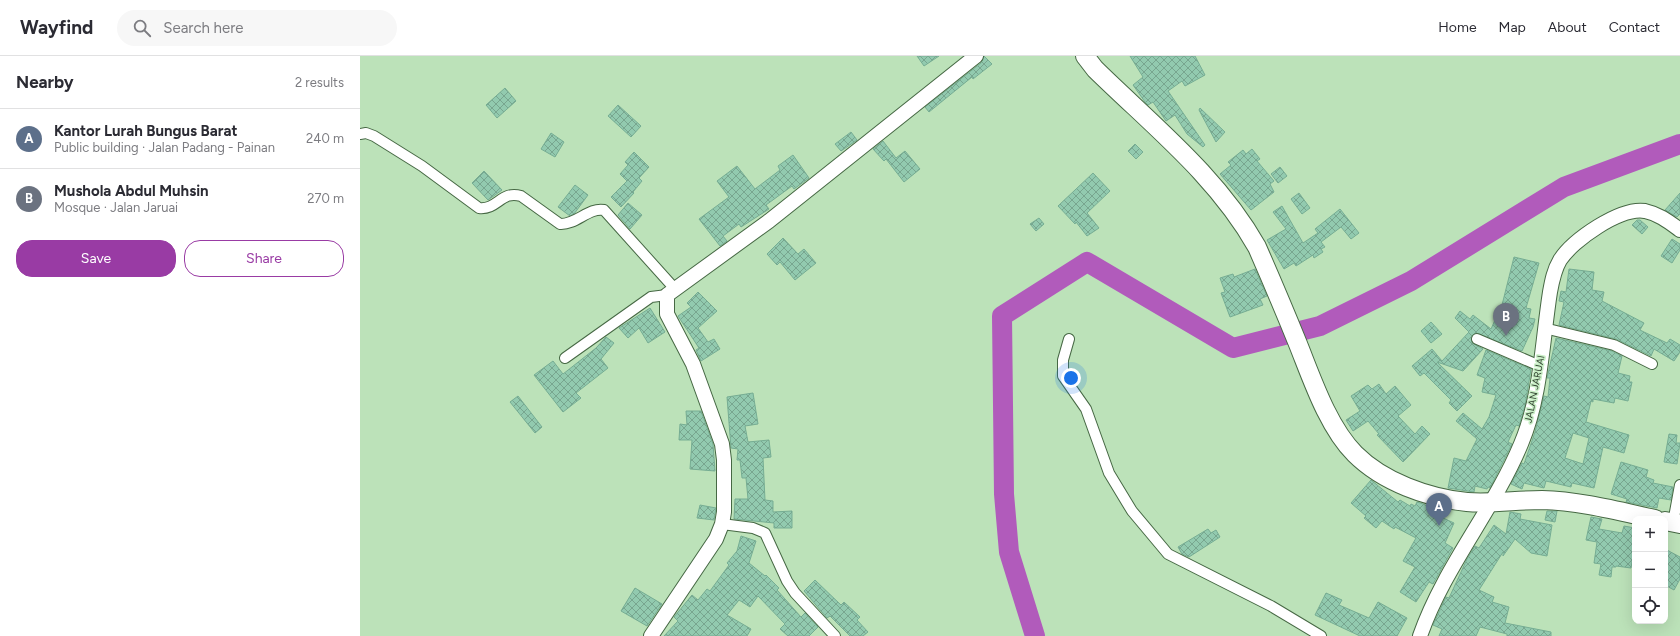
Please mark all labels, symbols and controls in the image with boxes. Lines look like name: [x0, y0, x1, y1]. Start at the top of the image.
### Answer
search box: [117, 10, 397, 46]
text: Wayfind: [20, 16, 93, 39]
icon: search: [131, 17, 153, 39]
text: Search here: [163, 19, 243, 37]
text: Home: [1438, 19, 1477, 36]
text: Map: [1499, 19, 1526, 36]
text: About: [1548, 19, 1587, 36]
text: Contact: [1609, 19, 1660, 36]
text: Nearby: [16, 72, 74, 92]
text: 2 results: [295, 75, 344, 90]
text: Kantor Lurah Bungus Barat: [54, 122, 238, 140]
text: A: [24, 131, 34, 146]
text: 240 m: [306, 131, 344, 146]
text: Public building · Jalan Padang - Painan: [54, 140, 275, 155]
text: Mushola Abdul Muhsin: [54, 182, 209, 200]
text: B: [25, 191, 33, 206]
text: 270 m: [307, 191, 344, 206]
text: Mosque · Jalan Jaruai: [54, 200, 178, 215]
button: Save: [16, 240, 176, 277]
button: Share: [184, 240, 344, 277]
pin: B: [1493, 303, 1519, 336]
street label: JALAN JARUAI: [1522, 354, 1547, 424]
your location: [1061, 368, 1081, 388]
pin: A: [1426, 493, 1452, 526]
map controls: [1632, 516, 1668, 624]
button: +: [1632, 516, 1668, 552]
button: −: [1632, 552, 1668, 588]
button: locate: [1632, 588, 1668, 624]

